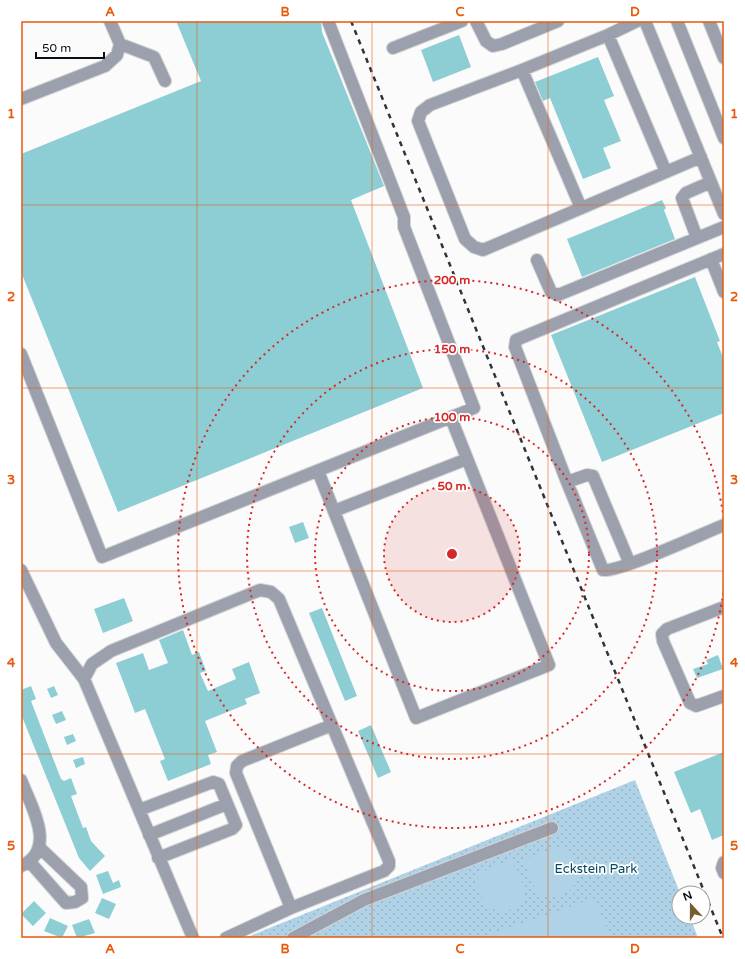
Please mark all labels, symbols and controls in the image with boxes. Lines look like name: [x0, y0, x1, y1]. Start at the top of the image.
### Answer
text: A: [105, 4, 115, 20]
text: B: [280, 4, 290, 20]
text: C: [455, 4, 465, 20]
text: D: [630, 4, 640, 20]
scale bar: [36, 34, 104, 60]
text: 50 m: [42, 41, 71, 55]
text: 1: [7, 106, 15, 122]
text: 1: [730, 106, 738, 122]
text: 200 m: [434, 273, 470, 287]
text: 2: [7, 289, 15, 305]
text: 2: [730, 289, 738, 305]
text: 150 m: [434, 342, 470, 356]
text: 100 m: [434, 410, 470, 424]
text: 3: [7, 472, 15, 488]
text: 3: [730, 472, 738, 488]
text: 50 m: [437, 479, 467, 493]
centre of rings: [445, 547, 459, 561]
text: 4: [7, 655, 16, 671]
text: 4: [730, 655, 739, 671]
text: 5: [7, 838, 15, 854]
text: 5: [730, 838, 738, 854]
park label: Eckstein Park: [555, 861, 637, 877]
north arrow: [671, 885, 711, 925]
text: N: [681, 888, 694, 904]
text: A: [105, 941, 115, 957]
text: B: [280, 941, 290, 957]
text: C: [455, 941, 465, 957]
text: D: [630, 941, 640, 957]

